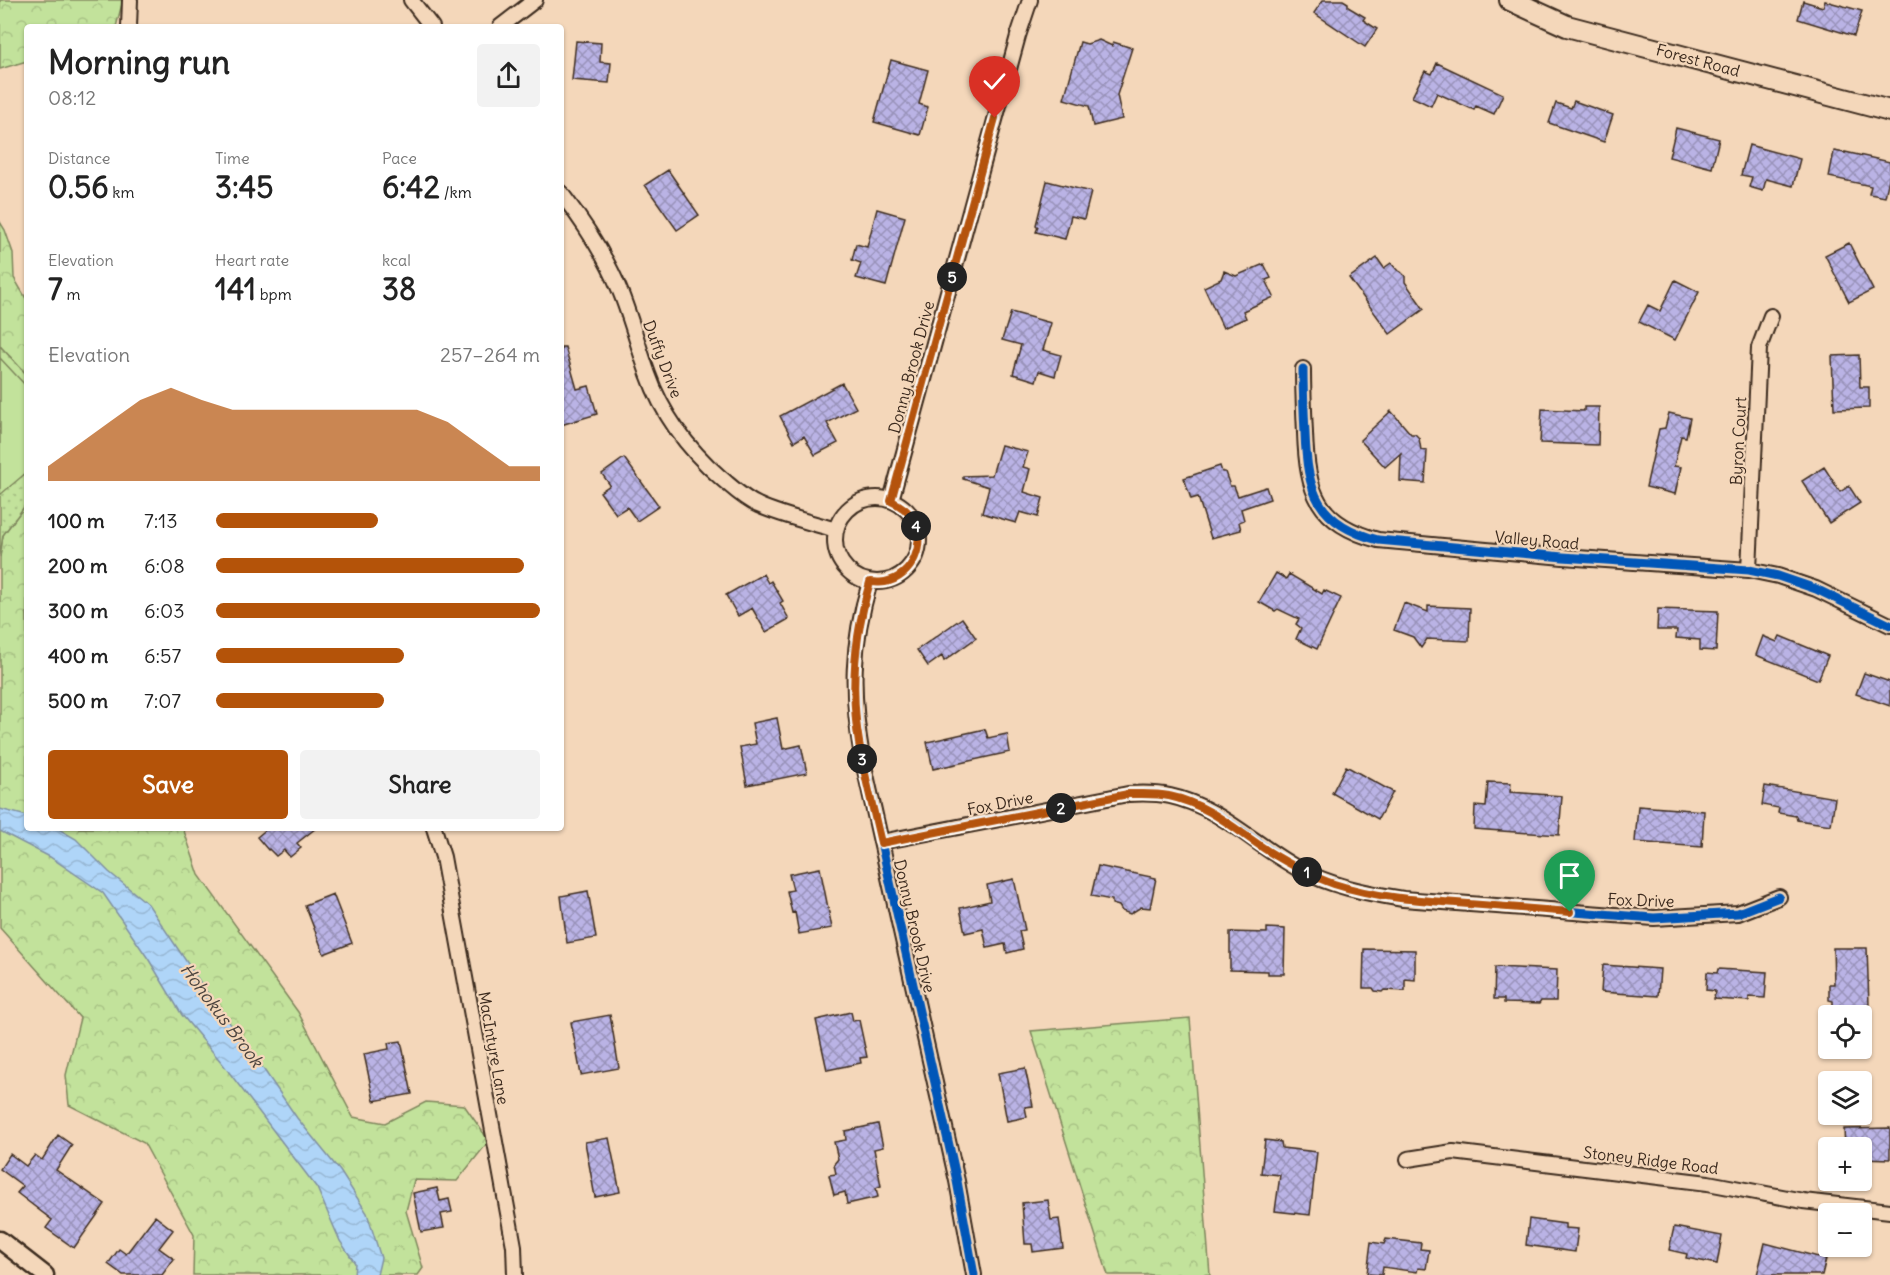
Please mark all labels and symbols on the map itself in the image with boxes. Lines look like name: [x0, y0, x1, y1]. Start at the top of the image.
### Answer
street label: Forest Road: [1654, 39, 1742, 81]
pin: [969, 56, 1020, 118]
pin: 5: [937, 262, 967, 292]
street label: Donny Brook Drive: [884, 299, 938, 435]
street label: Duffy Drive: [639, 317, 687, 401]
street label: Byron Court: [1726, 396, 1750, 486]
pin: 4: [901, 511, 931, 541]
street label: Valley Road: [1494, 526, 1580, 554]
pin: 3: [847, 744, 877, 774]
street label: Fox Drive: [965, 787, 1035, 819]
pin: 2: [1046, 793, 1076, 823]
pin: [1544, 850, 1595, 912]
street label: Donny Brook Drive: [890, 857, 940, 995]
pin: 1: [1292, 857, 1322, 887]
street label: Fox Drive: [1607, 889, 1675, 911]
water label: Hohokus Brook: [175, 959, 270, 1073]
street label: MacIntyre Lane: [474, 990, 514, 1106]
street label: Stoney Ridge Road: [1582, 1142, 1720, 1178]

